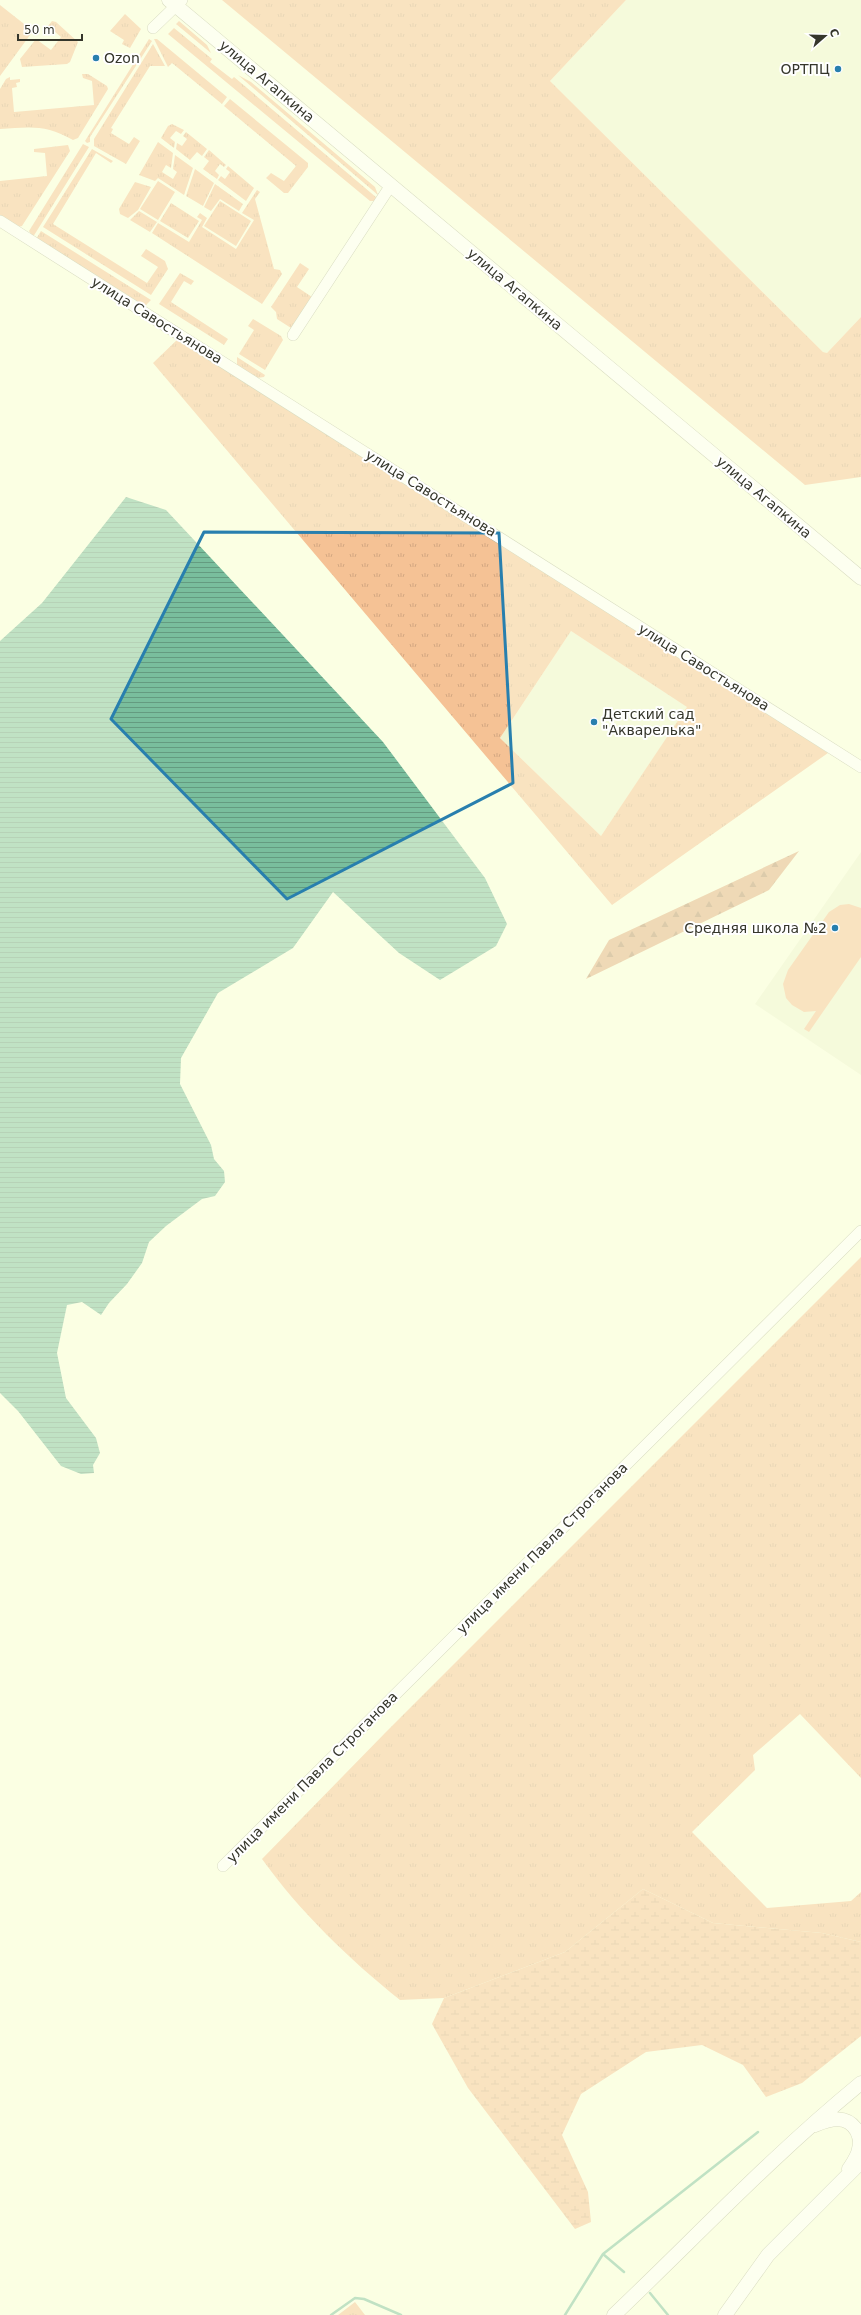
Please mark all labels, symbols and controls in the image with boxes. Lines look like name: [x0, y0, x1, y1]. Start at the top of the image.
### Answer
scale bar: [18, 16, 82, 42]
north arrow: [805, 16, 845, 56]
text: 50 m: [24, 23, 55, 37]
text: С: [826, 27, 841, 39]
street label: улица Агапкина: [216, 37, 318, 125]
place label: Ozon: [104, 50, 140, 66]
marker: Ozon: [91, 53, 101, 63]
place label: ОРТПЦ: [781, 61, 830, 77]
marker: ОРТПЦ: [833, 64, 843, 74]
street label: улица Агапкина: [464, 245, 566, 333]
street label: улица Савостьянова: [89, 273, 225, 367]
street label: улица Савостьянова: [363, 446, 499, 540]
street label: улица Агапкина: [713, 453, 815, 541]
street label: улица Савостьянова: [636, 620, 772, 714]
place label: Детский сад "Акварелька": [602, 706, 701, 738]
marker: Детский сад "Акварелька": [589, 717, 599, 727]
place label: Средняя школа №2: [684, 920, 827, 936]
marker: Средняя школа №2: [830, 923, 840, 933]
street label: улица имени Павла Строганова: [453, 1459, 631, 1637]
street label: улица имени Павла Строганова: [223, 1688, 401, 1866]

